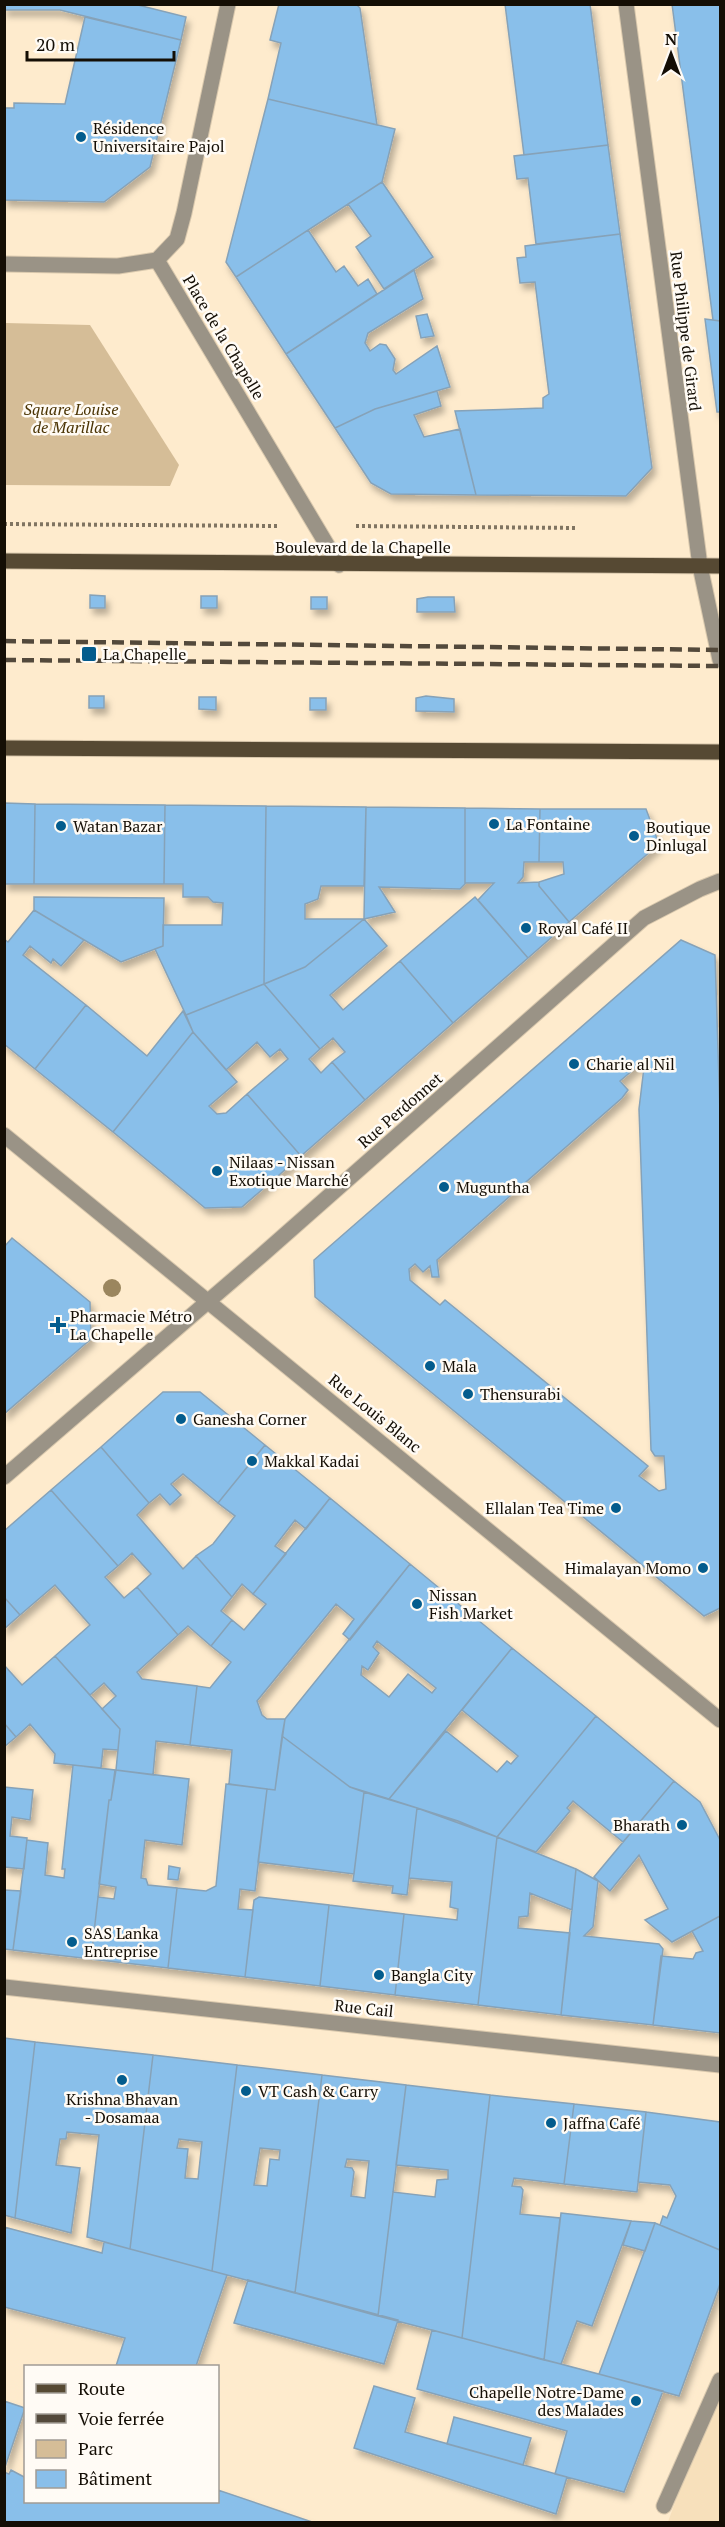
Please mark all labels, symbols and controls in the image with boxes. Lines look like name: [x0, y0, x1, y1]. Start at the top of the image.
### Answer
scale bar: [27, 24, 174, 62]
north arrow: [641, 24, 701, 84]
text: N: [665, 28, 677, 50]
text: 20 m: [36, 32, 76, 56]
place label: Résidence Universitaire Pajol: [93, 117, 225, 157]
marker: Résidence Universitaire Pajol: [74, 130, 88, 144]
street label: Rue Philippe de Girard: [665, 250, 707, 412]
street label: Place de la Chapelle: [178, 271, 270, 403]
park label: Square Louise de Marillac: [23, 398, 119, 438]
street label: Boulevard de la Chapelle: [275, 536, 451, 558]
place label: La Chapelle: [103, 643, 186, 665]
marker: La Chapelle: [80, 645, 98, 663]
place label: La Fontaine: [506, 813, 590, 835]
place label: Watan Bazar: [73, 815, 163, 837]
place label: Boutique Dinlugal: [646, 816, 711, 856]
marker: La Fontaine: [487, 817, 501, 831]
marker: Watan Bazar: [54, 819, 68, 833]
marker: Boutique Dinlugal: [627, 829, 641, 843]
place label: Royal Café II: [538, 917, 628, 939]
marker: Royal Café II: [519, 921, 533, 935]
place label: Charie al Nil: [586, 1053, 675, 1075]
marker: Charie al Nil: [567, 1057, 581, 1071]
street label: Rue Perdonnet: [353, 1067, 447, 1153]
place label: Nilaas - Nissan Exotique Marché: [229, 1151, 349, 1191]
marker: Nilaas - Nissan Exotique Marché: [210, 1164, 224, 1178]
place label: Muguntha: [456, 1176, 530, 1198]
marker: Muguntha: [437, 1180, 451, 1194]
place label: Pharmacie Métro La Chapelle: [70, 1305, 192, 1345]
marker: Pharmacie Métro La Chapelle: [51, 1318, 65, 1332]
place label: Mala: [442, 1355, 477, 1377]
marker: Mala: [423, 1359, 437, 1373]
street label: Rue Louis Blanc: [324, 1369, 426, 1457]
place label: Thensurabi: [480, 1383, 561, 1405]
marker: Thensurabi: [461, 1387, 475, 1401]
place label: Ganesha Corner: [193, 1408, 307, 1430]
marker: Ganesha Corner: [174, 1412, 188, 1426]
place label: Makkal Kadai: [264, 1450, 360, 1472]
marker: Makkal Kadai: [245, 1454, 259, 1468]
place label: Ellalan Tea Time: [485, 1497, 604, 1519]
marker: Ellalan Tea Time: [609, 1501, 623, 1515]
place label: Himalayan Momo: [565, 1557, 691, 1579]
marker: Himalayan Momo: [696, 1561, 710, 1575]
place label: Nissan Fish Market: [429, 1584, 513, 1624]
marker: Nissan Fish Market: [410, 1597, 424, 1611]
place label: Bharath: [613, 1814, 671, 1836]
marker: Bharath: [675, 1818, 689, 1832]
place label: SAS Lanka Entreprise: [84, 1922, 159, 1962]
marker: SAS Lanka Entreprise: [65, 1935, 79, 1949]
place label: Bangla City: [391, 1964, 474, 1986]
marker: Bangla City: [372, 1968, 386, 1982]
street label: Rue Cail: [333, 1994, 395, 2022]
marker: Krishna Bhavan - Dosamaa: [115, 2073, 129, 2087]
place label: VT Cash & Carry: [258, 2080, 379, 2102]
marker: VT Cash & Carry: [239, 2084, 253, 2098]
place label: Krishna Bhavan - Dosamaa: [66, 2088, 179, 2128]
place label: Jaffna Café: [563, 2112, 641, 2134]
marker: Jaffna Café: [544, 2116, 558, 2130]
legend: [24, 2365, 219, 2503]
text: Route: [78, 2376, 125, 2400]
place label: Chapelle Notre-Dame des Malades: [469, 2381, 624, 2421]
marker: Chapelle Notre-Dame des Malades: [629, 2394, 643, 2408]
text: Voie ferrée: [78, 2406, 164, 2430]
text: Parc: [78, 2436, 113, 2460]
text: Bâtiment: [78, 2466, 153, 2490]

